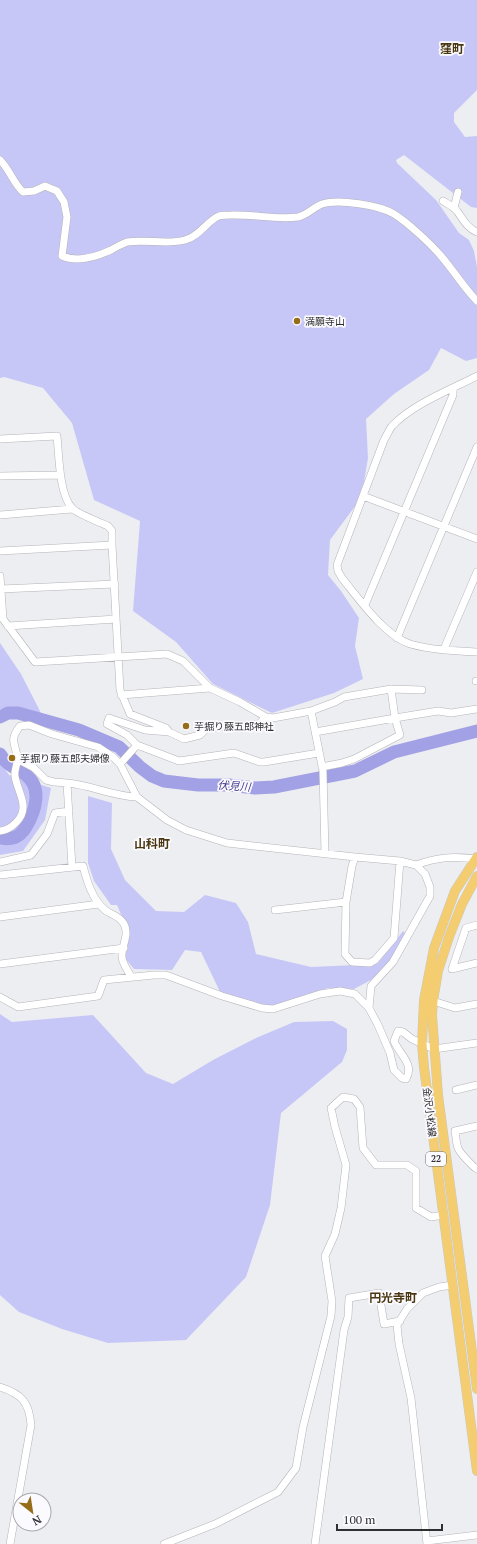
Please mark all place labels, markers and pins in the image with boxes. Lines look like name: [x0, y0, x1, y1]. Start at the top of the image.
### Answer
place label: 満願寺山: [305, 315, 345, 328]
marker: 満願寺山: [292, 316, 302, 326]
place label: 芋掘り藤五郎神社: [194, 720, 274, 733]
marker: 芋掘り藤五郎神社: [181, 721, 191, 731]
place label: 芋掘り藤五郎夫婦像: [20, 752, 110, 765]
marker: 芋掘り藤五郎夫婦像: [7, 753, 17, 763]

